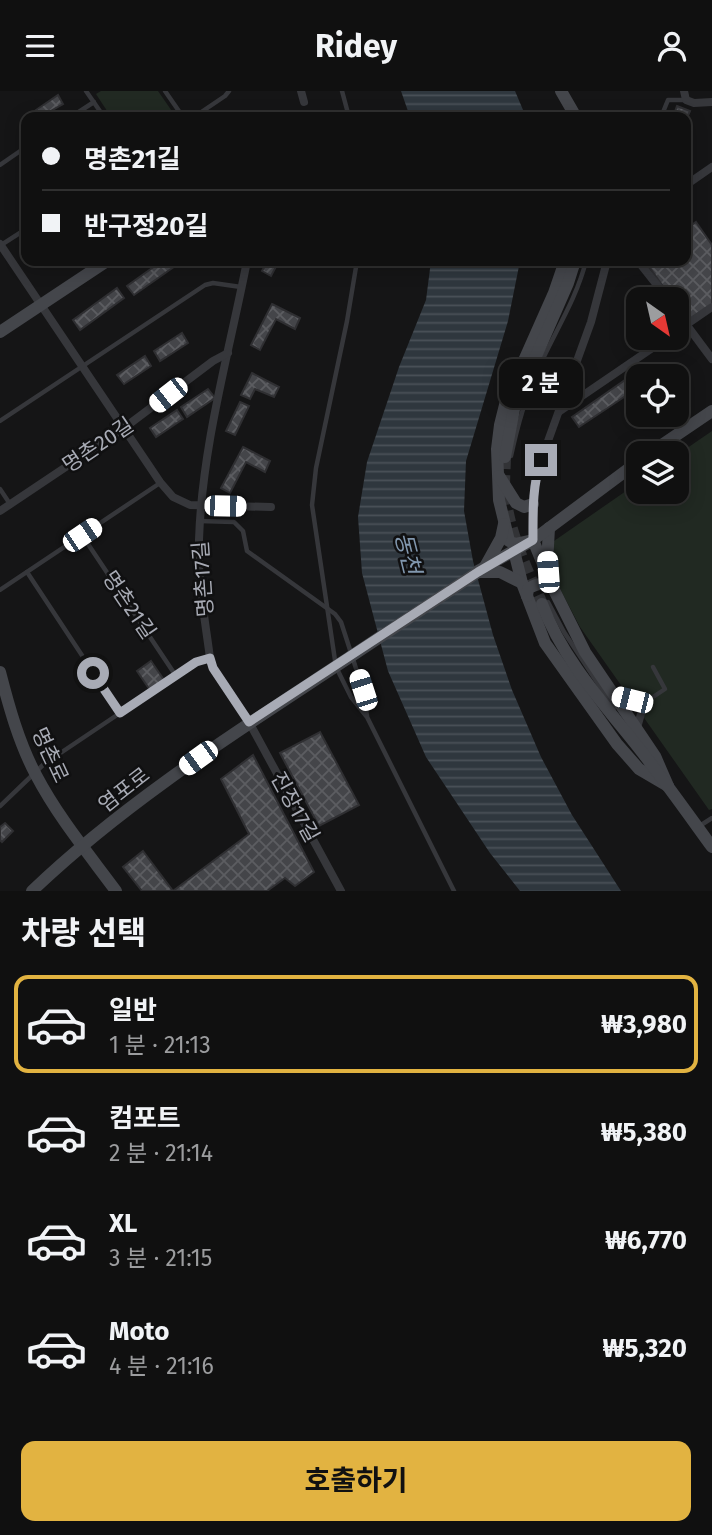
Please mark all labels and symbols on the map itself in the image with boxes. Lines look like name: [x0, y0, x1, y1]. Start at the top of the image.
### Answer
north arrow: [626, 287, 690, 350]
callout: 2 분: [499, 359, 583, 407]
car: [145, 374, 192, 416]
street label: 명촌20길: [58, 412, 138, 478]
route end: [525, 444, 557, 476]
car: [204, 495, 247, 517]
car: [59, 515, 106, 555]
water label: 동천: [389, 529, 427, 580]
street label: 명촌17길: [187, 540, 219, 618]
car: [537, 550, 560, 594]
street label: 명촌21길: [97, 566, 161, 644]
route start: [77, 657, 109, 689]
car: [347, 667, 380, 713]
car: [610, 685, 655, 715]
street label: 명촌로: [26, 723, 74, 787]
car: [175, 737, 222, 779]
street label: 염포로: [93, 762, 155, 818]
street label: 진장17길: [265, 767, 325, 847]

